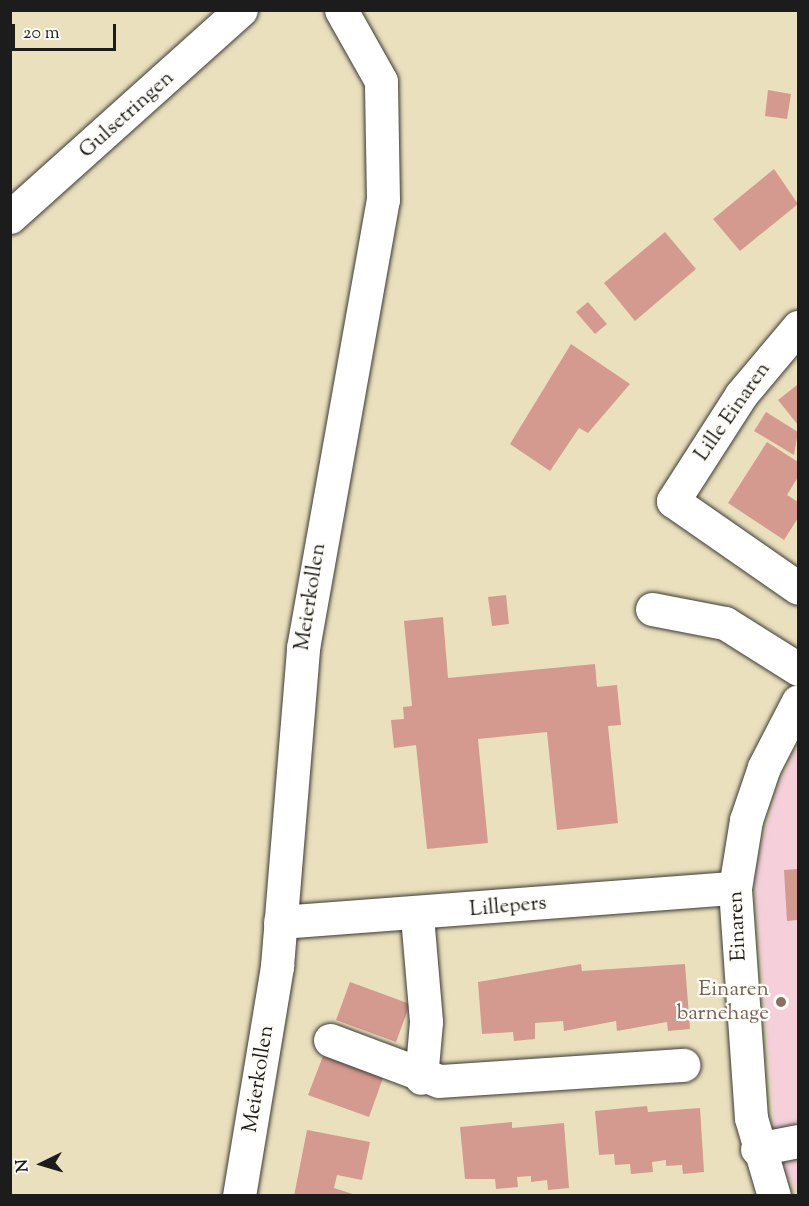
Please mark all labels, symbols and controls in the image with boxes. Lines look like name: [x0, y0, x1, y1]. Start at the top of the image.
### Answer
scale bar: [15, 12, 118, 50]
text: 20 m: [23, 21, 60, 47]
street label: Gulsetringen: [74, 66, 180, 164]
street label: Lille Einaren: [690, 358, 776, 466]
street label: Meierkollen: [290, 542, 332, 652]
street label: Einaren: [724, 890, 752, 962]
street label: Lillepers: [468, 891, 548, 923]
place label: Einaren barnehage: [677, 977, 769, 1027]
marker: Einaren barnehage: [774, 995, 788, 1009]
street label: Meierkollen: [238, 1024, 280, 1134]
north arrow: [12, 1134, 72, 1194]
text: N: [12, 1158, 36, 1173]

